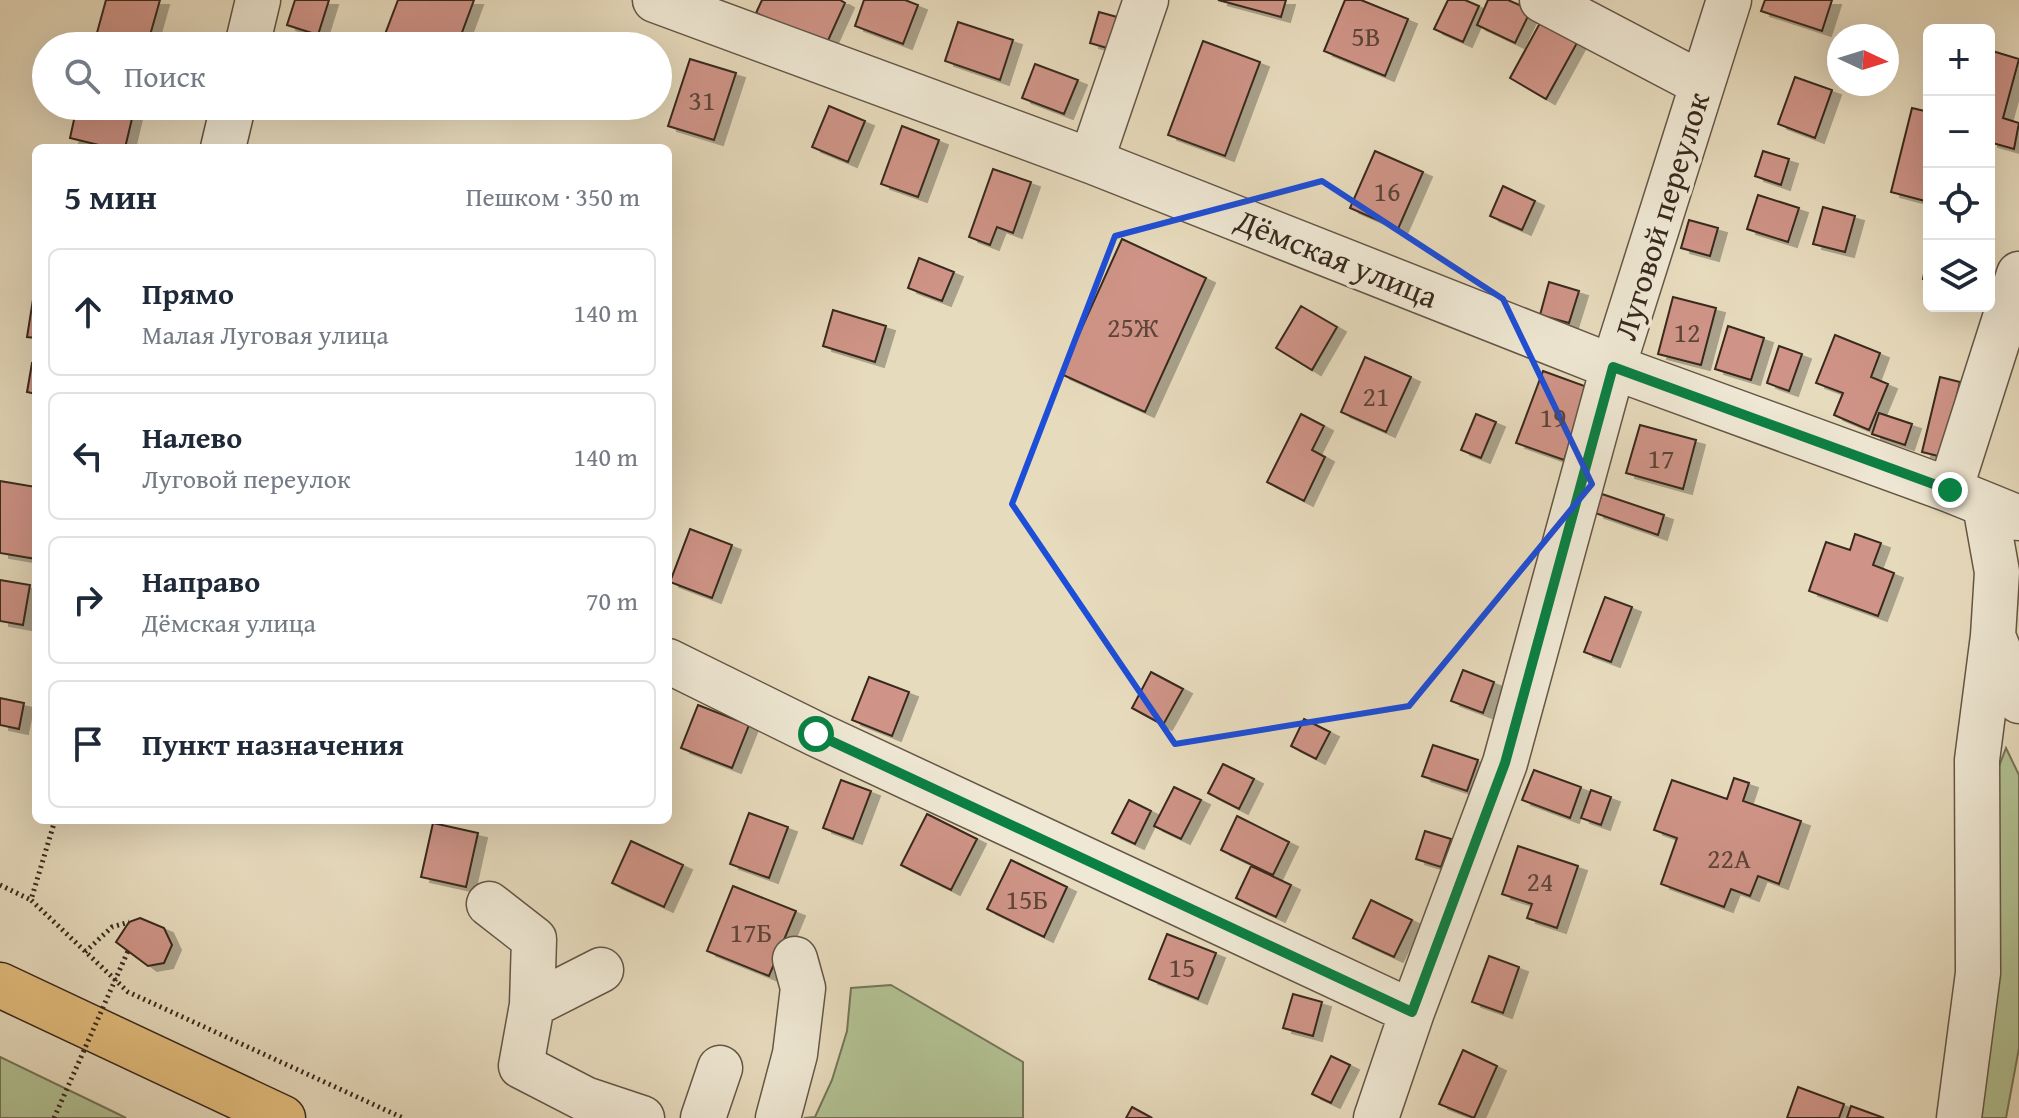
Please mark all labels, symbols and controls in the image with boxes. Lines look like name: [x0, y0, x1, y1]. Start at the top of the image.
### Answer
house number: 5В: [1351, 15, 1381, 56]
north arrow: [1827, 24, 1899, 96]
map controls: [1923, 24, 1995, 312]
button: +: [1923, 24, 1995, 96]
search box: [32, 32, 672, 120]
icon: search: [60, 54, 104, 98]
text: Поиск: [124, 54, 206, 98]
house number: 31: [689, 79, 715, 120]
street label: Луговой переулок: [1601, 86, 1721, 346]
button: −: [1923, 96, 1995, 168]
button: locate: [1923, 168, 1995, 240]
house number: 16: [1374, 170, 1400, 211]
text: 5 мин: [64, 172, 157, 221]
text: Пешком · 350 m: [466, 177, 640, 216]
street label: Дёмская улица: [1228, 196, 1446, 320]
button: layers: [1923, 240, 1995, 312]
text: Прямо: [142, 271, 234, 315]
icon: ahead: [66, 290, 110, 334]
text: 140 m: [573, 293, 638, 332]
house number: 25Ж: [1107, 306, 1159, 347]
house number: 12: [1674, 311, 1700, 352]
text: Малая Луговая улица: [142, 315, 389, 354]
house number: 21: [1363, 375, 1389, 416]
house number: 19: [1540, 396, 1566, 437]
text: Налево: [142, 415, 242, 459]
icon: left: [66, 434, 110, 478]
text: 140 m: [573, 437, 638, 476]
house number: 17: [1648, 437, 1674, 478]
text: Луговой переулок: [142, 459, 351, 498]
route end: [1932, 472, 1968, 508]
text: Направо: [142, 559, 260, 603]
icon: right: [66, 578, 110, 622]
text: 70 m: [586, 581, 638, 620]
text: Дёмская улица: [142, 603, 316, 642]
route start: [798, 716, 834, 752]
icon: arrive: [66, 722, 110, 766]
text: Пункт назначения: [142, 722, 404, 766]
house number: 22А: [1707, 837, 1751, 878]
house number: 24: [1527, 860, 1553, 901]
house number: 15Б: [1006, 878, 1048, 919]
house number: 17Б: [730, 911, 772, 952]
house number: 15: [1169, 946, 1195, 987]

